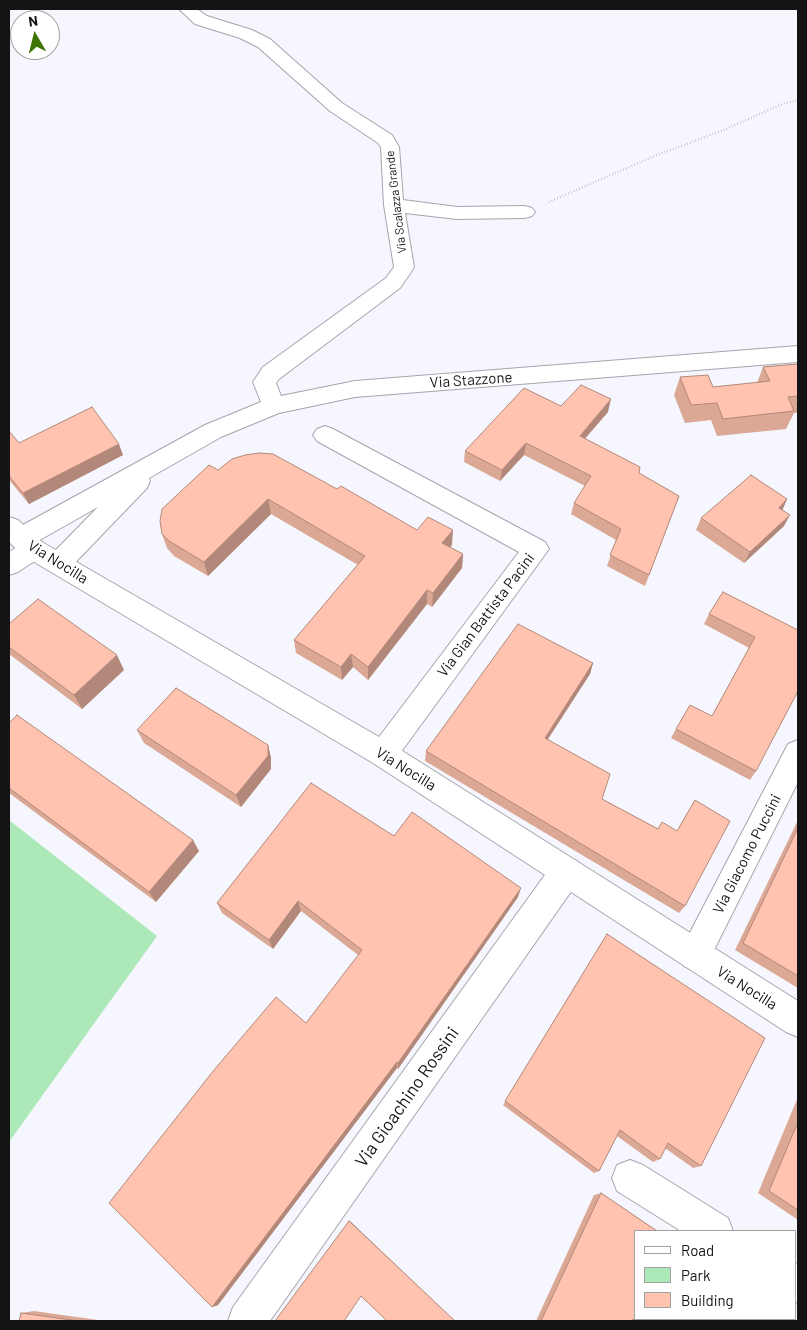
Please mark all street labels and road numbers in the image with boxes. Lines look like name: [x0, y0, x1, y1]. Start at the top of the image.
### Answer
street label: Via Scalazza Grande: [383, 150, 409, 254]
street label: Via Stazzone: [429, 368, 513, 392]
street label: Via Nocilla: [24, 536, 92, 588]
street label: Via Gian Battista Pacini: [434, 550, 538, 680]
street label: Via Nocilla: [372, 743, 440, 795]
street label: Via Giacomo Puccini: [709, 791, 785, 917]
street label: Via Nocilla: [713, 962, 781, 1014]
street label: Via Gioachino Rossini: [351, 1023, 463, 1171]

